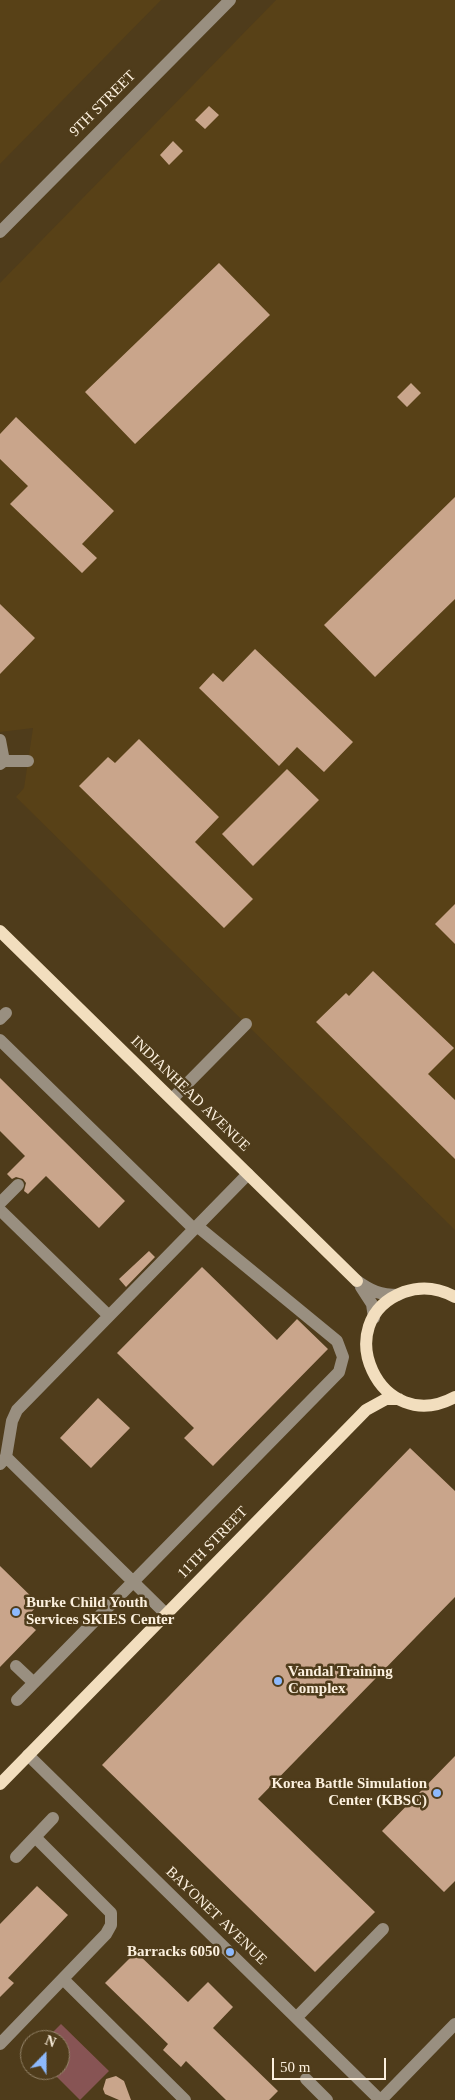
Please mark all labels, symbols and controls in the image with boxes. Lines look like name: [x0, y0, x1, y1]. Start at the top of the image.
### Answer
street label: 9TH STREET: [67, 68, 139, 140]
street label: INDIANHEAD AVENUE: [130, 1036, 250, 1152]
street label: 11TH STREET: [174, 1503, 252, 1583]
place label: Burke Child Youth Services SKIES Center: [26, 1594, 187, 1629]
marker: Burke Child Youth Services SKIES Center: [10, 1606, 22, 1618]
place label: Vandal Training Complex: [288, 1663, 403, 1698]
marker: Vandal Training Complex: [272, 1675, 284, 1687]
place label: Korea Battle Simulation Center (KBSC): [252, 1775, 427, 1810]
marker: Korea Battle Simulation Center (KBSC): [431, 1787, 443, 1799]
street label: BAYONET AVENUE: [164, 1866, 268, 1966]
place label: Barracks 6050: [116, 1943, 220, 1961]
marker: Barracks 6050: [224, 1946, 236, 1958]
north arrow: [20, 2030, 70, 2080]
text: N: [43, 2033, 58, 2050]
scale bar: [275, 2048, 389, 2080]
text: 50 m: [280, 2059, 310, 2075]

